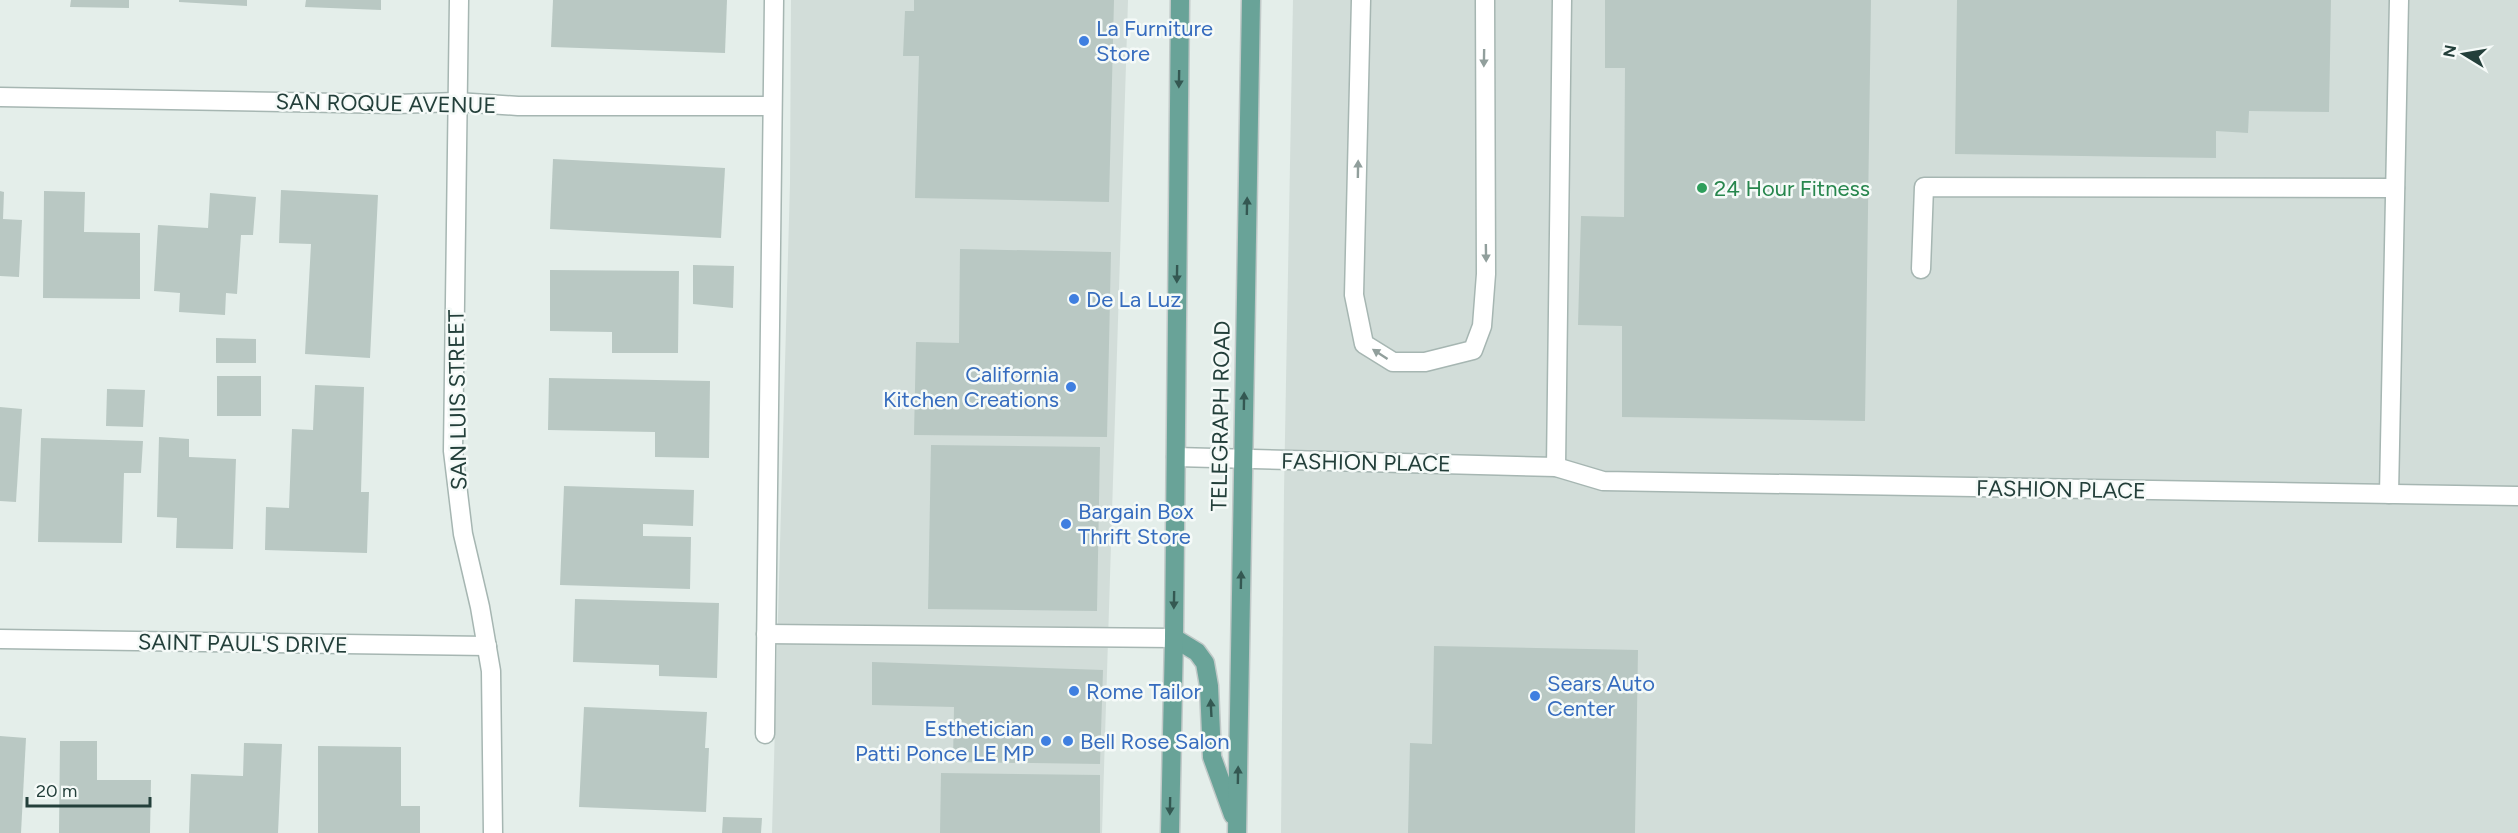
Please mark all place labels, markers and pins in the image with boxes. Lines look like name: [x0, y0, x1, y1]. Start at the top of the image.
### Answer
place label: La Furniture Store: [1096, 15, 1213, 67]
marker: La Furniture Store: [1077, 34, 1091, 48]
place label: 24 Hour Fitness: [1714, 175, 1870, 202]
marker: 24 Hour Fitness: [1695, 181, 1709, 195]
place label: De La Luz: [1086, 286, 1181, 313]
marker: De La Luz: [1067, 292, 1081, 306]
place label: California Kitchen Creations: [883, 361, 1059, 413]
marker: California Kitchen Creations: [1064, 380, 1078, 394]
place label: Bargain Box Thrift Store: [1078, 498, 1194, 550]
marker: Bargain Box Thrift Store: [1059, 517, 1073, 531]
place label: Sears Auto Center: [1547, 670, 1655, 722]
place label: Rome Tailor: [1086, 678, 1201, 705]
marker: Rome Tailor: [1067, 684, 1081, 698]
marker: Sears Auto Center: [1528, 689, 1542, 703]
place label: Esthetician Patti Ponce LE MP: [855, 715, 1034, 767]
place label: Bell Rose Salon: [1080, 728, 1229, 755]
marker: Esthetician Patti Ponce LE MP: [1039, 734, 1053, 748]
marker: Bell Rose Salon: [1061, 734, 1075, 748]

